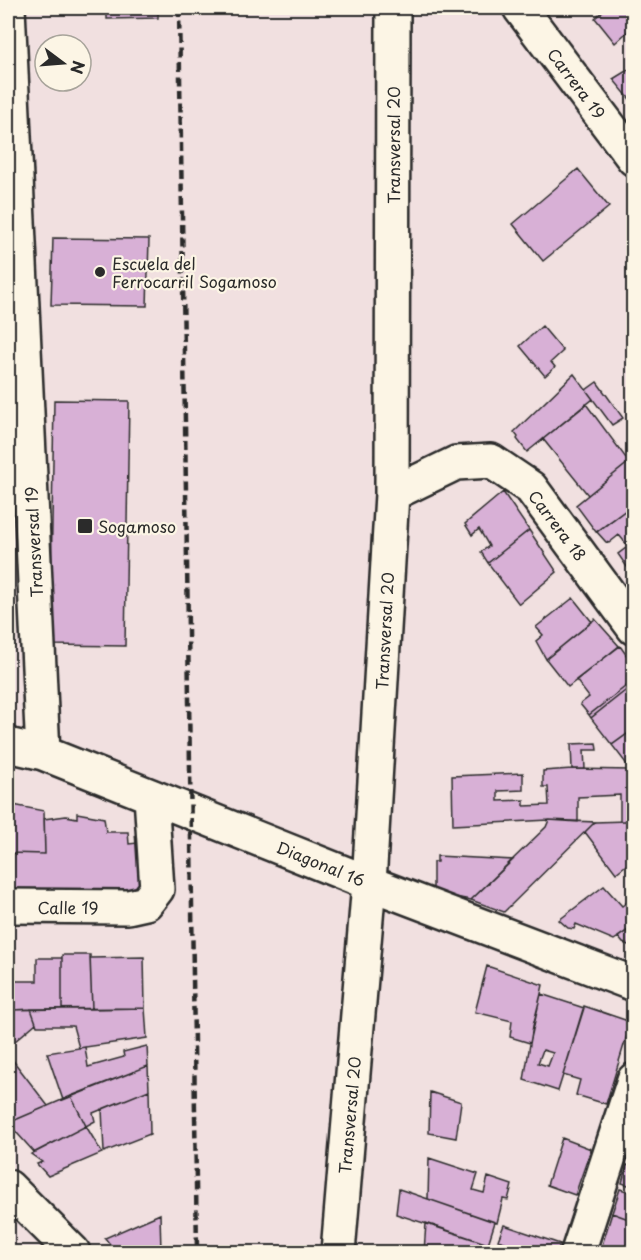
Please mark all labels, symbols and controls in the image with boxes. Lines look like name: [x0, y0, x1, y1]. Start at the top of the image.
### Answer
north arrow: [33, 33, 93, 93]
street label: Carrera 19: [542, 43, 612, 123]
text: N: [65, 58, 92, 77]
street label: Transversal 20: [381, 86, 405, 204]
place label: Escuela del Ferrocarril Sogamoso: [112, 251, 277, 293]
marker: Escuela del Ferrocarril Sogamoso: [93, 265, 107, 279]
street label: Carrera 18: [523, 485, 593, 565]
street label: Transversal 19: [18, 486, 48, 598]
place label: Sogamoso: [98, 514, 176, 538]
marker: Sogamoso: [76, 517, 94, 535]
street label: Transversal 20: [369, 572, 399, 690]
street label: Diagonal 16: [273, 834, 369, 892]
street label: Calle 19: [37, 895, 99, 919]
street label: Transversal 20: [332, 1055, 366, 1175]

